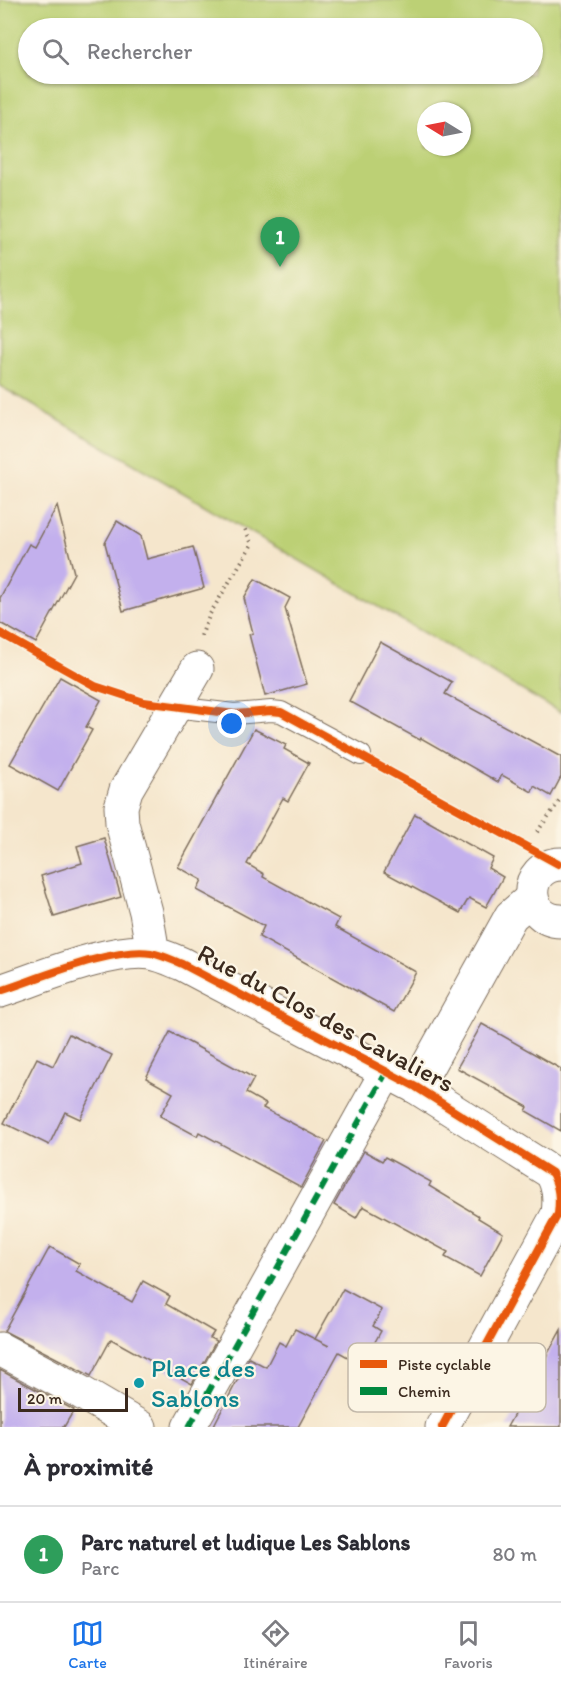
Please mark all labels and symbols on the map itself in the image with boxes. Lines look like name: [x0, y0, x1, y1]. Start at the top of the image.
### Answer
north arrow: [417, 102, 471, 156]
pin: 1: [260, 218, 300, 267]
your location: [217, 709, 246, 738]
street label: Rue du Clos des Cavaliers: [192, 937, 460, 1099]
legend: [348, 1343, 546, 1412]
place label: Place des Sablons: [151, 1352, 255, 1414]
text: Piste cyclable: [398, 1355, 491, 1374]
marker: Place des Sablons: [132, 1376, 146, 1390]
text: Chemin: [398, 1382, 451, 1401]
scale bar: [18, 1385, 128, 1412]

